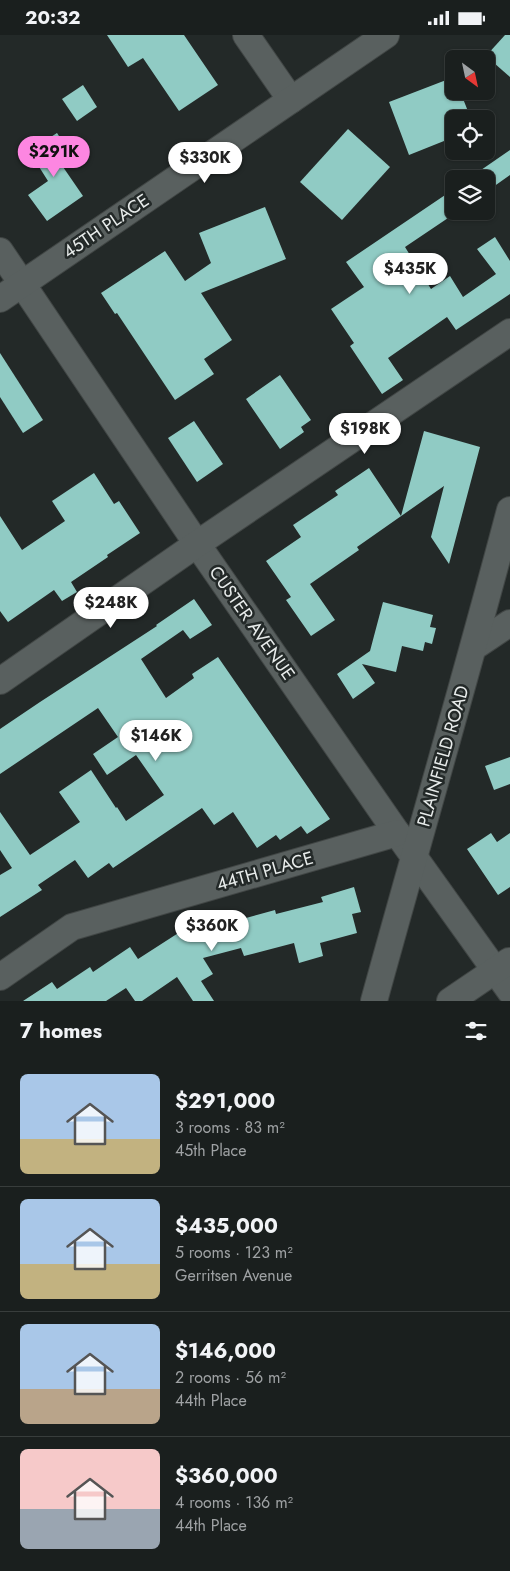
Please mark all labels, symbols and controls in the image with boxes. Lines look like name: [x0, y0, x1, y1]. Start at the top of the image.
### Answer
text: 20:32: [25, 4, 80, 31]
north arrow: [445, 50, 495, 100]
map controls: [445, 50, 495, 220]
button: locate: [445, 110, 495, 160]
pin: $291K: [19, 135, 89, 178]
text: $291K: [29, 140, 79, 163]
pin: $330K: [170, 141, 240, 184]
text: $330K: [179, 146, 231, 169]
button: layers: [445, 170, 495, 220]
street label: 45TH PLACE: [58, 187, 154, 265]
pin: $435K: [375, 253, 445, 295]
text: $435K: [384, 257, 436, 280]
pin: $198K: [330, 413, 400, 455]
text: $198K: [340, 417, 390, 440]
street label: CUSTER AVENUE: [203, 561, 301, 685]
pin: $248K: [76, 587, 146, 629]
text: $248K: [85, 591, 137, 614]
street label: PLAINFIELD ROAD: [410, 682, 476, 830]
pin: $146K: [121, 719, 191, 762]
text: $146K: [130, 724, 182, 747]
street label: 44TH PLACE: [213, 845, 317, 897]
pin: $360K: [177, 909, 247, 952]
text: $360K: [186, 914, 238, 937]
text: 7 homes: [20, 1016, 102, 1046]
icon: filters: [462, 1017, 490, 1045]
text: $291,000: [175, 1086, 275, 1116]
icon: home: [60, 1094, 120, 1154]
text: 3 rooms · 83 m²: [175, 1116, 285, 1139]
text: 45th Place: [175, 1139, 246, 1162]
text: $435,000: [175, 1211, 278, 1241]
icon: home: [60, 1219, 120, 1279]
text: 5 rooms · 123 m²: [175, 1241, 293, 1264]
text: Gerritsen Avenue: [175, 1264, 292, 1287]
text: $146,000: [175, 1336, 276, 1366]
icon: home: [60, 1344, 120, 1404]
text: 2 rooms · 56 m²: [175, 1366, 286, 1389]
text: 44th Place: [175, 1389, 247, 1412]
text: $360,000: [175, 1461, 278, 1491]
icon: home: [60, 1469, 120, 1529]
text: 4 rooms · 136 m²: [175, 1491, 293, 1514]
text: 44th Place: [175, 1514, 247, 1537]

